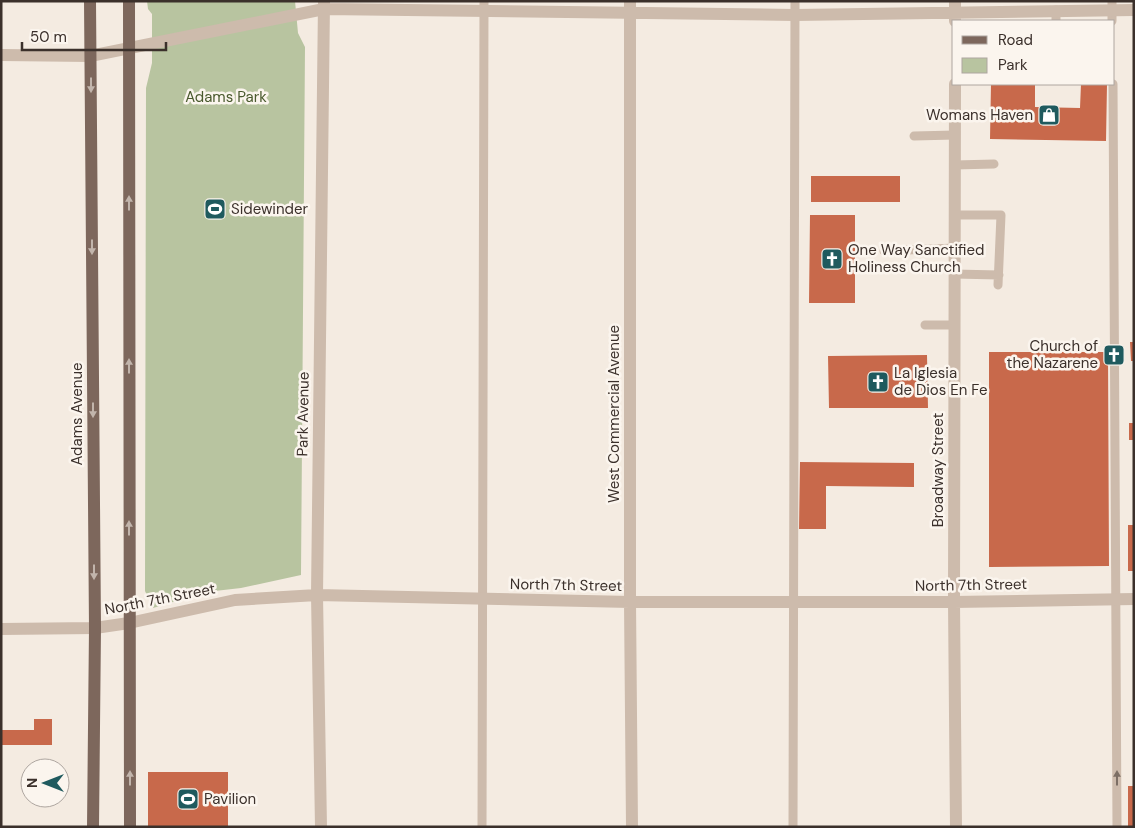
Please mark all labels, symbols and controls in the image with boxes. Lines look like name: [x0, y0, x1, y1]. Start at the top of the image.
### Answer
scale bar: [22, 20, 166, 52]
legend: [952, 20, 1115, 85]
text: 50 m: [30, 27, 67, 47]
text: Road: [998, 30, 1033, 50]
text: Park: [998, 55, 1028, 75]
one-way arrow: [87, 77, 95, 93]
park label: Adams Park: [185, 87, 267, 107]
shop icon: Womans Haven: [1037, 103, 1061, 127]
place label: Womans Haven: [926, 105, 1033, 125]
one-way arrow: [125, 195, 133, 211]
sports icon: Sidewinder: [203, 197, 227, 221]
place label: Sidewinder: [231, 199, 309, 219]
one-way arrow: [88, 240, 96, 256]
place label: One Way Sanctified Holiness Church: [848, 240, 984, 277]
church icon: One Way Sanctified Holiness Church: [820, 247, 844, 271]
street label: West Commercial Avenue: [604, 325, 624, 503]
place label: Church of the Nazarene: [1007, 336, 1098, 373]
church icon: Church of the Nazarene: [1102, 343, 1126, 367]
one-way arrow: [125, 357, 133, 373]
street label: Adams Avenue: [67, 363, 87, 465]
place label: La Iglesia de Dios En Fe: [894, 363, 988, 400]
church icon: La Iglesia de Dios En Fe: [866, 370, 890, 394]
street label: Park Avenue: [292, 372, 314, 456]
one-way arrow: [89, 402, 97, 418]
street label: Broadway Street: [928, 413, 948, 527]
one-way arrow: [125, 520, 133, 536]
one-way arrow: [90, 565, 98, 581]
street label: North 7th Street: [510, 574, 622, 596]
street label: North 7th Street: [915, 574, 1027, 596]
street label: North 7th Street: [103, 578, 217, 620]
north arrow: [20, 758, 70, 808]
one-way arrow: [126, 770, 134, 786]
one-way arrow: [1113, 770, 1121, 786]
text: N: [23, 778, 41, 788]
sports icon: Pavilion: [176, 787, 200, 811]
place label: Pavilion: [204, 789, 256, 809]

